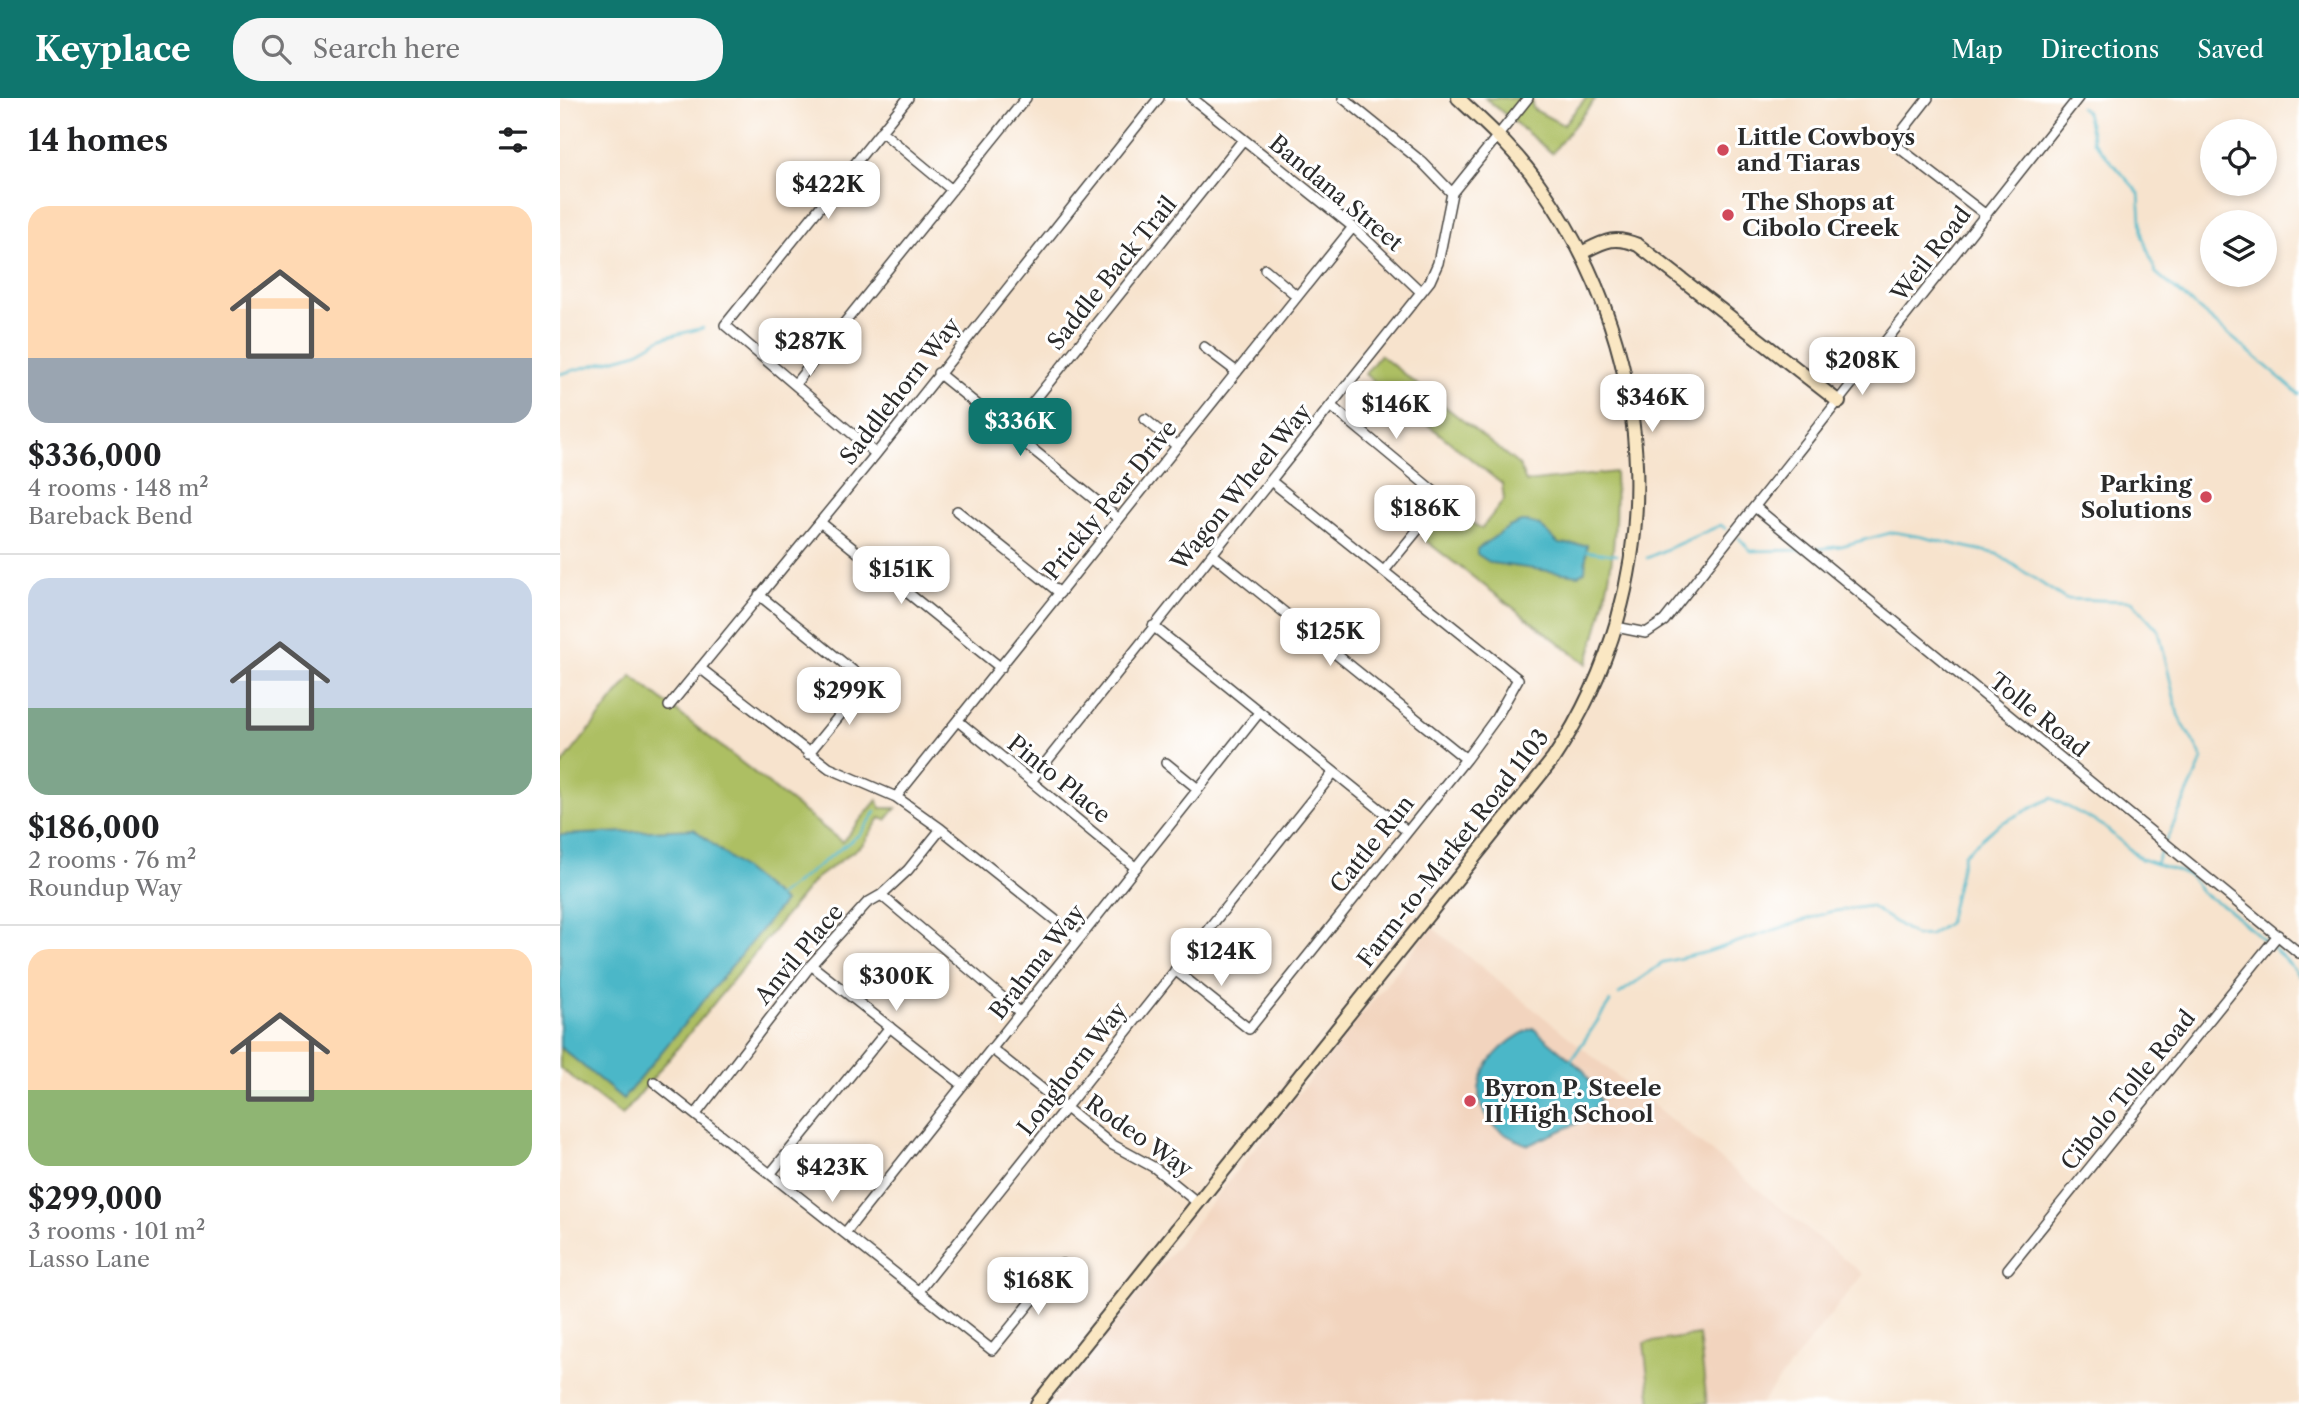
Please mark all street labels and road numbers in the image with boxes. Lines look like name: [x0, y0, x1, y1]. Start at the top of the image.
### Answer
street label: Bandana Street: [1263, 129, 1409, 257]
street label: Saddle Back Trail: [1041, 190, 1183, 356]
street label: Weil Road: [1885, 201, 1977, 308]
street label: Saddlehorn Way: [834, 312, 966, 470]
street label: Wagon Wheel Way: [1164, 398, 1317, 577]
street label: Prickly Pear Drive: [1037, 415, 1183, 585]
street label: Tolle Road: [1984, 667, 2094, 763]
street label: Farm-to-Market Road 1103: [1351, 723, 1555, 973]
street label: Pinto Place: [1002, 729, 1116, 829]
street label: Cattle Run: [1324, 790, 1420, 898]
street label: Anvil Place: [748, 898, 849, 1011]
street label: Brahma Way: [983, 899, 1091, 1025]
street label: Longhorn Way: [1011, 997, 1133, 1141]
street label: Cibolo Tolle Road: [2055, 1004, 2201, 1176]
street label: Rodeo Way: [1080, 1089, 1198, 1183]

